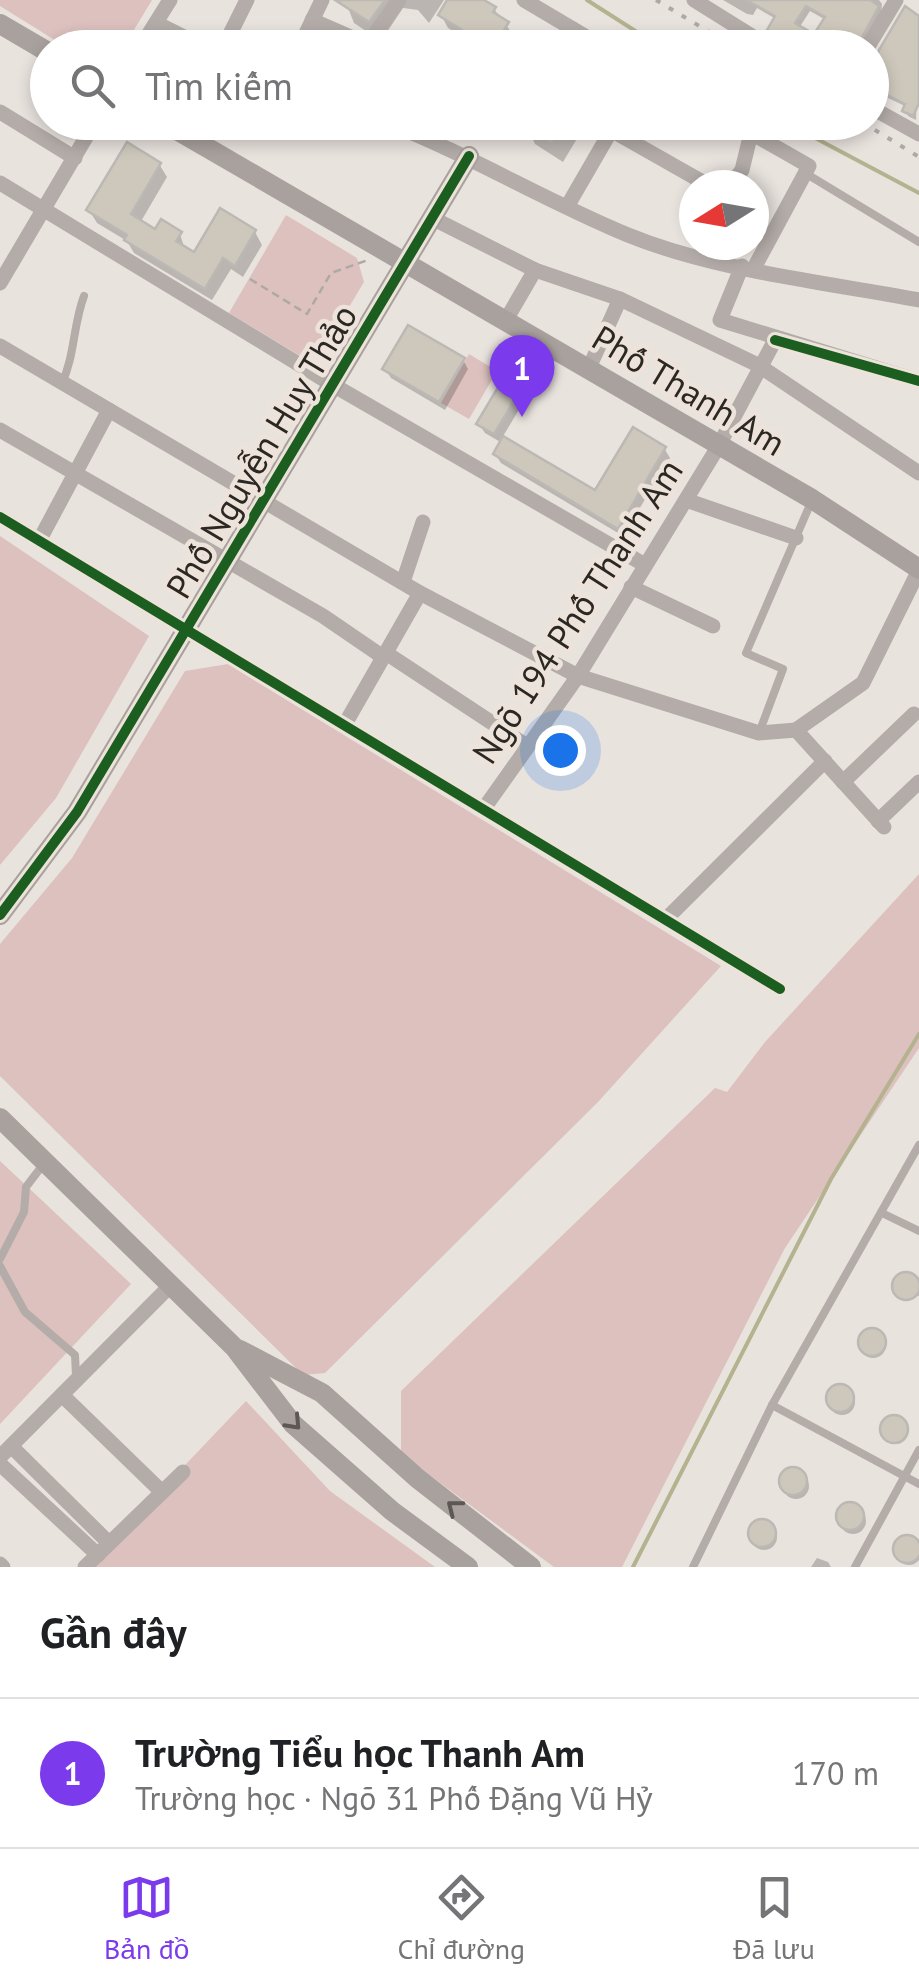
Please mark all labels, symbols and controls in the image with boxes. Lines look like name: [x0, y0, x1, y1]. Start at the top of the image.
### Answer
search box: [30, 30, 889, 140]
icon: search: [65, 58, 120, 113]
text: Tìm kiếm: [145, 61, 293, 110]
north arrow: [679, 170, 769, 260]
street label: Phố Nguyễn Huy Thảo: [155, 296, 367, 606]
street label: Phố Thanh Am: [584, 314, 794, 466]
pin: 1: [490, 334, 554, 417]
street label: Ngõ 194 Phố Thanh Am: [461, 450, 693, 772]
your location: [535, 725, 586, 776]
one-way arrow: [282, 1411, 300, 1430]
one-way arrow: [447, 1502, 465, 1519]
text: Gần đây: [40, 1605, 186, 1660]
text: Trường Tiểu học Thanh Am: [135, 1728, 585, 1777]
text: 1: [63, 1752, 82, 1794]
text: 170 m: [792, 1752, 879, 1794]
text: Trường học · Ngõ 31 Phố Đặng Vũ Hỷ: [135, 1777, 653, 1819]
tab: Bản đồ: [104, 1870, 189, 1967]
tab: Chỉ đường: [397, 1870, 525, 1967]
tab: Đã lưu: [733, 1870, 815, 1967]

